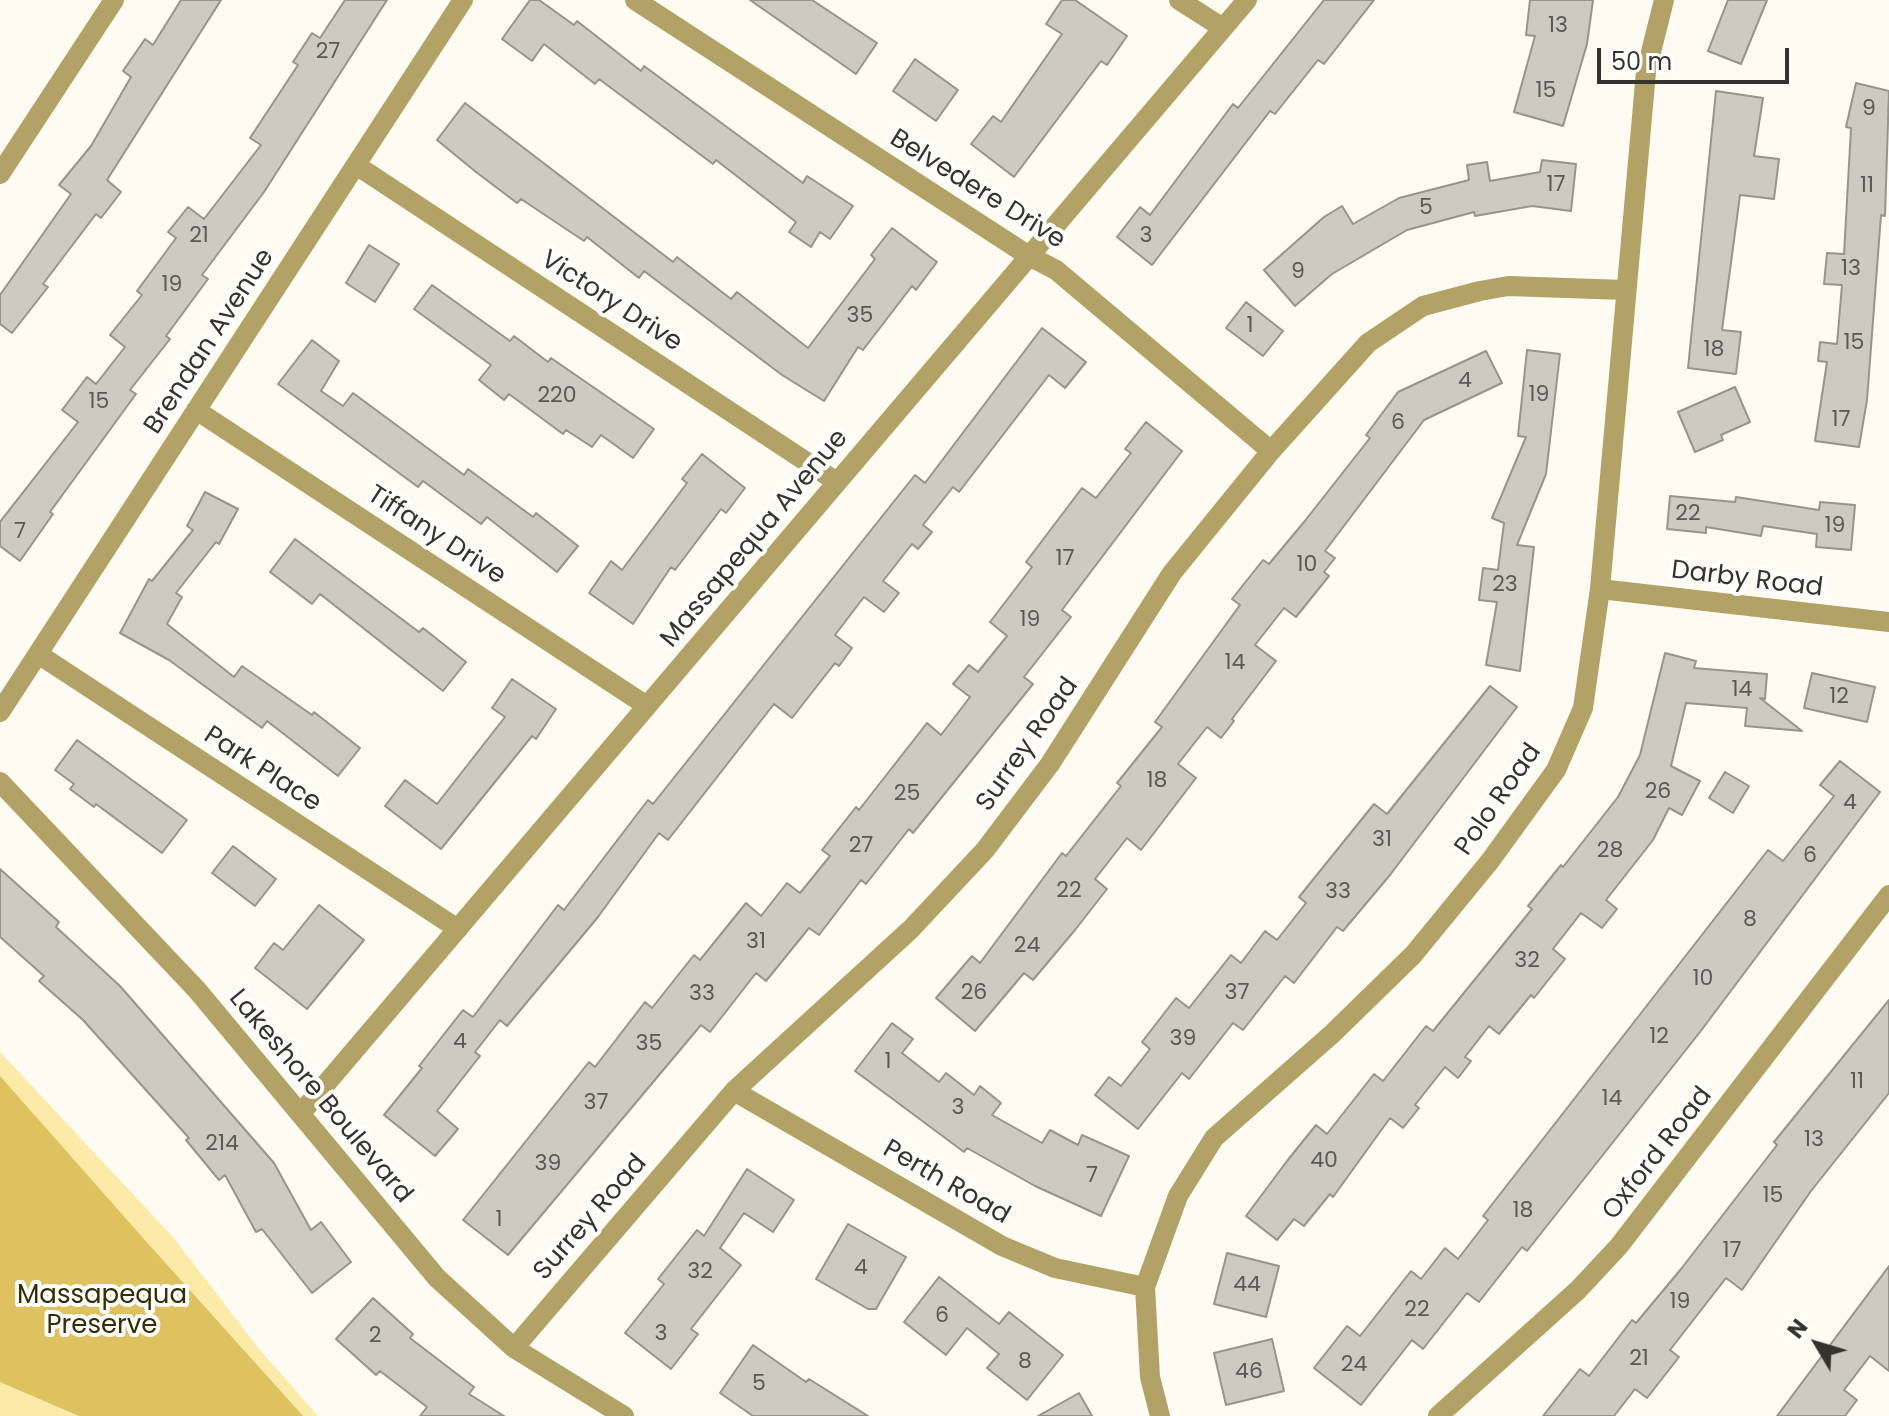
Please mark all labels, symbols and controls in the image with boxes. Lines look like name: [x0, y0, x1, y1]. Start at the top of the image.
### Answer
house number: 13: [1548, 13, 1568, 39]
scale bar: [1601, 32, 1793, 82]
house number: 27: [316, 39, 340, 65]
text: 50 m: [1611, 45, 1672, 78]
house number: 15: [1536, 78, 1556, 104]
house number: 9: [1862, 96, 1876, 122]
street label: Belvedere Drive: [884, 124, 1070, 256]
house number: 17: [1546, 172, 1566, 198]
house number: 11: [1860, 173, 1874, 199]
house number: 5: [1419, 195, 1433, 221]
house number: 21: [189, 223, 209, 249]
house number: 3: [1140, 223, 1152, 249]
street label: Brendan Avenue: [138, 243, 282, 441]
street label: Victory Drive: [534, 245, 688, 359]
house number: 13: [1841, 256, 1861, 282]
house number: 9: [1291, 259, 1305, 285]
house number: 19: [162, 272, 182, 298]
house number: 35: [847, 303, 873, 329]
house number: 1: [1246, 313, 1254, 339]
house number: 15: [1844, 330, 1864, 356]
house number: 18: [1704, 337, 1724, 363]
house number: 4: [1458, 368, 1472, 394]
house number: 19: [1529, 382, 1549, 408]
house number: 220: [537, 383, 577, 409]
house number: 15: [89, 389, 109, 415]
house number: 17: [1831, 407, 1851, 433]
house number: 6: [1391, 410, 1405, 436]
street label: Massapequa Avenue: [655, 424, 855, 654]
street label: Tiffany Drive: [361, 480, 511, 592]
house number: 22: [1675, 501, 1701, 527]
house number: 19: [1825, 513, 1845, 539]
house number: 7: [14, 519, 26, 545]
house number: 17: [1055, 546, 1075, 572]
house number: 10: [1297, 552, 1317, 578]
street label: Darby Road: [1669, 555, 1825, 605]
house number: 23: [1492, 572, 1518, 598]
house number: 19: [1020, 607, 1040, 633]
house number: 14: [1225, 650, 1245, 676]
street label: Surrey Road: [970, 672, 1086, 818]
house number: 14: [1732, 677, 1752, 703]
house number: 12: [1829, 684, 1849, 710]
street label: Park Place: [197, 721, 327, 819]
street label: Polo Road: [1449, 738, 1549, 862]
house number: 18: [1147, 768, 1167, 794]
house number: 26: [1645, 779, 1671, 805]
house number: 25: [894, 781, 920, 807]
house number: 4: [1843, 790, 1857, 816]
house number: 31: [1372, 827, 1392, 853]
house number: 27: [849, 833, 873, 859]
house number: 28: [1597, 838, 1623, 864]
house number: 6: [1803, 843, 1817, 869]
house number: 22: [1056, 878, 1082, 904]
house number: 33: [1325, 879, 1351, 905]
house number: 8: [1743, 907, 1757, 933]
house number: 31: [746, 929, 766, 955]
house number: 24: [1014, 933, 1040, 959]
house number: 32: [1514, 948, 1540, 974]
house number: 10: [1693, 966, 1713, 992]
house number: 26: [961, 980, 987, 1006]
house number: 37: [1225, 980, 1249, 1006]
house number: 33: [689, 981, 715, 1007]
street label: Lakeshore Boulevard: [222, 984, 418, 1210]
house number: 12: [1649, 1024, 1669, 1050]
house number: 39: [1170, 1026, 1196, 1052]
house number: 4: [453, 1029, 467, 1055]
house number: 35: [636, 1031, 662, 1057]
house number: 1: [884, 1049, 892, 1075]
house number: 11: [1850, 1069, 1864, 1095]
street label: Oxford Road: [1596, 1081, 1720, 1227]
house number: 14: [1602, 1086, 1622, 1112]
house number: 37: [584, 1090, 608, 1116]
house number: 3: [952, 1095, 964, 1121]
house number: 13: [1804, 1127, 1824, 1153]
house number: 214: [205, 1131, 239, 1157]
street label: Perth Road: [877, 1134, 1015, 1232]
house number: 40: [1310, 1148, 1338, 1174]
street label: Surrey Road: [528, 1149, 654, 1287]
house number: 39: [535, 1151, 561, 1177]
house number: 7: [1086, 1163, 1098, 1189]
house number: 15: [1763, 1183, 1783, 1209]
house number: 18: [1513, 1198, 1533, 1224]
house number: 1: [495, 1207, 503, 1233]
house number: 17: [1722, 1238, 1742, 1264]
house number: 4: [854, 1255, 868, 1281]
house number: 32: [687, 1259, 713, 1285]
house number: 44: [1233, 1272, 1261, 1298]
park label: Massapequa Preserve: [17, 1280, 187, 1342]
house number: 19: [1670, 1289, 1690, 1315]
house number: 22: [1404, 1297, 1430, 1323]
house number: 6: [935, 1303, 949, 1329]
north arrow: [1777, 1304, 1857, 1384]
text: N: [1780, 1313, 1815, 1345]
house number: 3: [655, 1321, 667, 1347]
house number: 2: [369, 1323, 381, 1349]
house number: 21: [1629, 1346, 1649, 1372]
house number: 8: [1018, 1349, 1032, 1375]
house number: 24: [1341, 1352, 1367, 1378]
house number: 46: [1235, 1359, 1263, 1385]
house number: 5: [752, 1371, 766, 1397]

